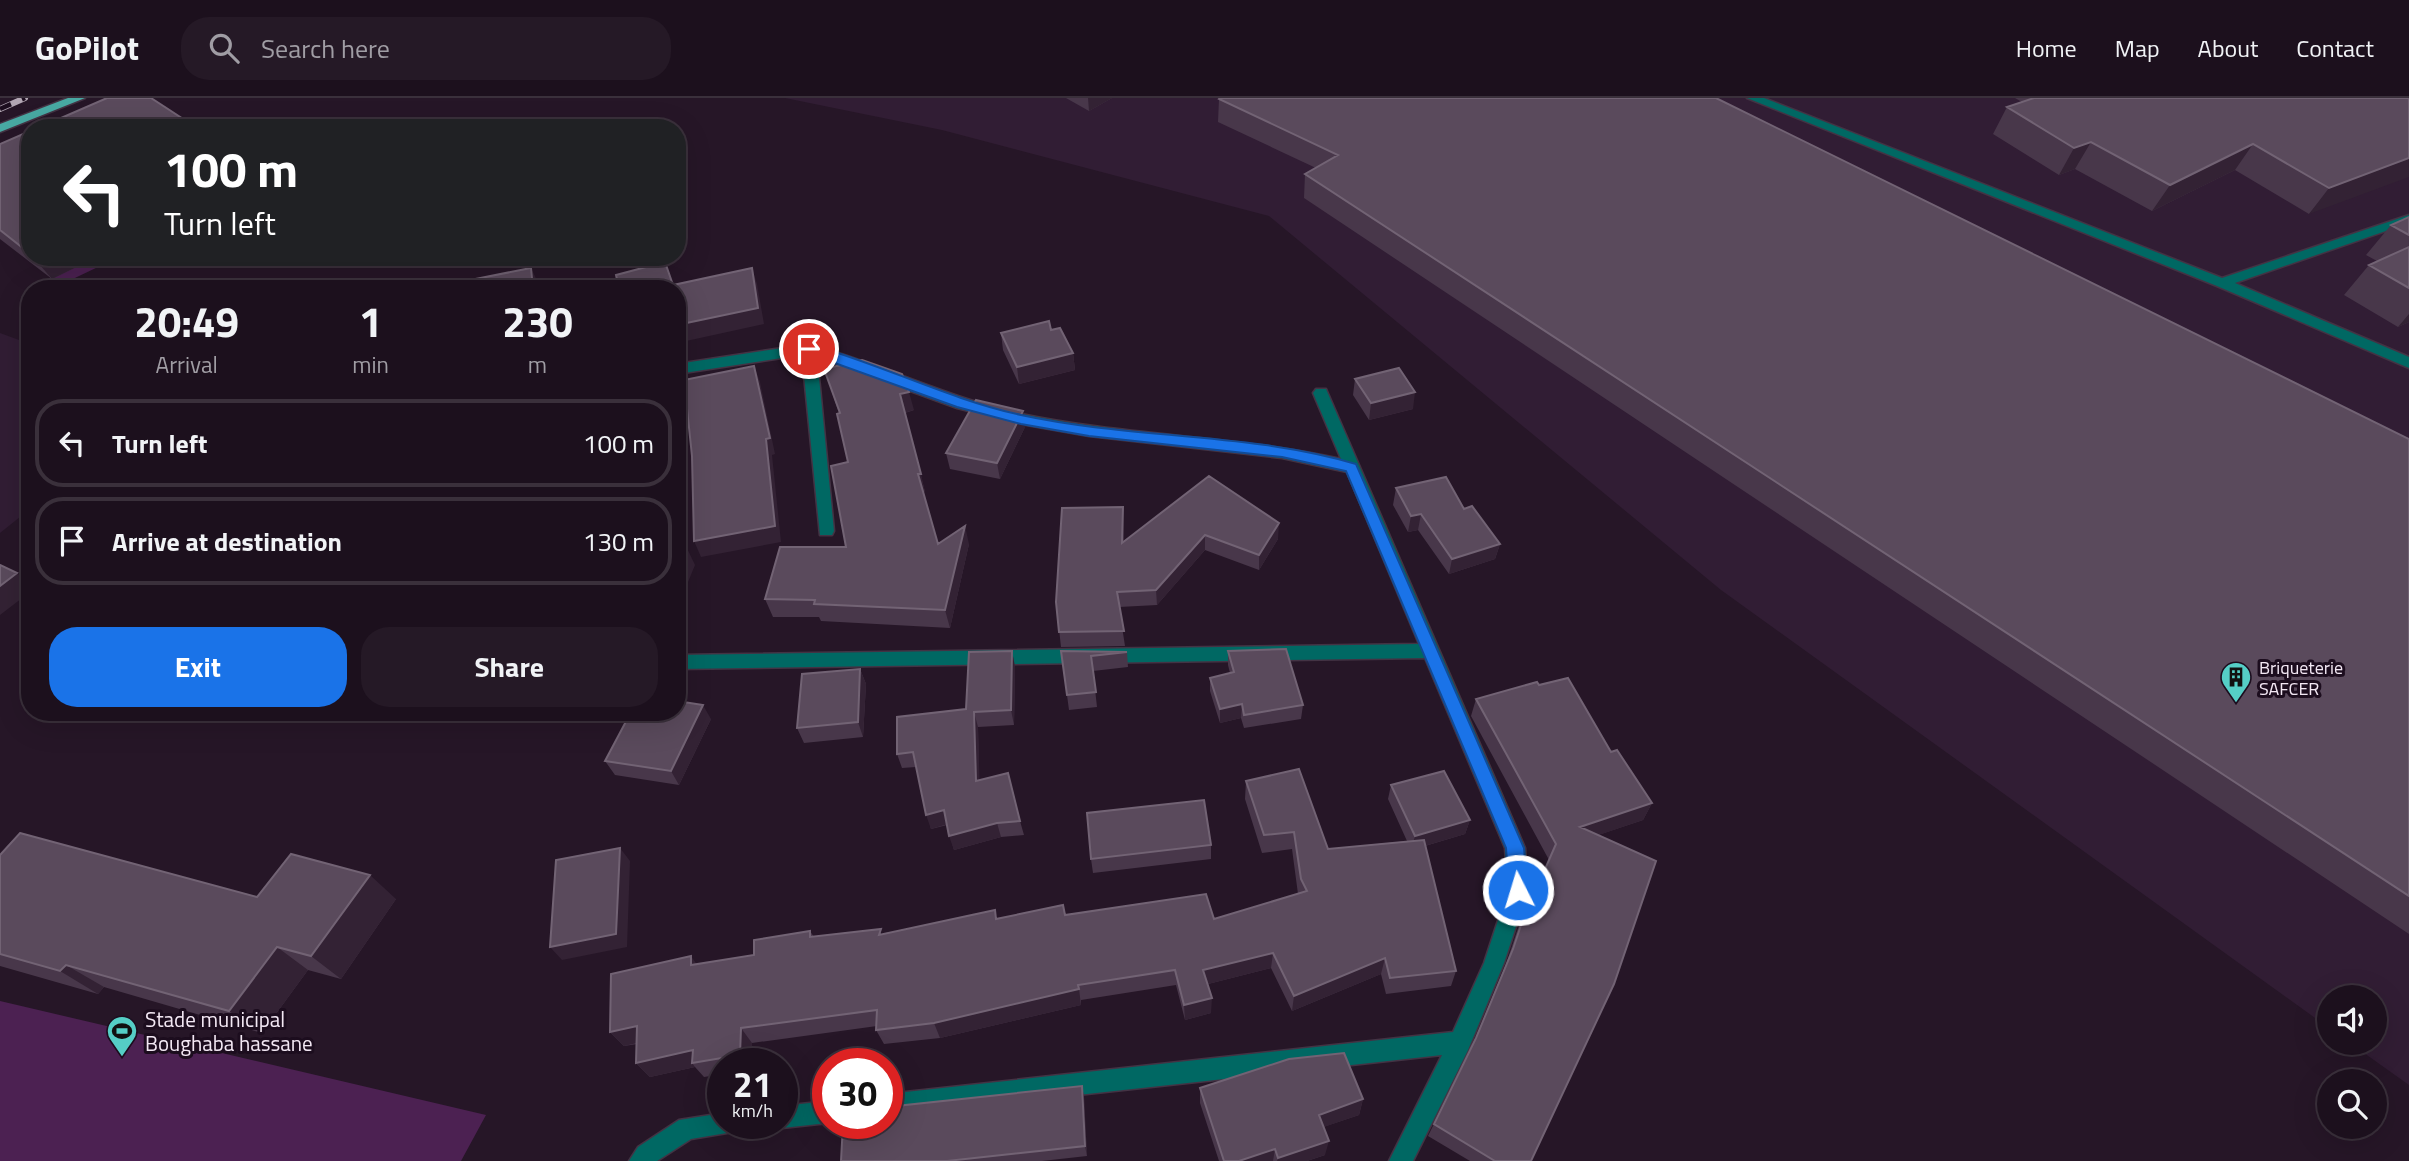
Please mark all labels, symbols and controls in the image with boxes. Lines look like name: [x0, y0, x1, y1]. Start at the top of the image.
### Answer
search box: [181, 17, 671, 80]
text: GoPilot: [35, 23, 139, 73]
icon: search: [205, 29, 243, 67]
text: Search here: [261, 29, 390, 68]
text: Home: [2016, 30, 2077, 66]
text: Map: [2115, 30, 2160, 66]
text: About: [2198, 30, 2258, 66]
text: Contact: [2296, 30, 2374, 66]
text: 100 m: [164, 131, 298, 206]
icon: left: [49, 147, 140, 238]
text: Turn left: [164, 199, 276, 247]
text: 20:49: [134, 289, 239, 353]
text: 1: [359, 289, 382, 353]
text: 230: [502, 289, 573, 353]
pin: [779, 319, 839, 379]
icon: arrive: [790, 330, 828, 368]
text: Arrival: [155, 347, 218, 382]
text: min: [352, 347, 389, 382]
text: m: [528, 347, 547, 382]
icon: left: [53, 424, 91, 462]
text: Turn left: [112, 424, 207, 463]
text: 100 m: [583, 424, 654, 463]
icon: arrive: [53, 522, 91, 560]
text: Arrive at destination: [112, 522, 342, 561]
text: 130 m: [583, 522, 654, 561]
button: Exit: [49, 627, 347, 707]
button: Share: [361, 627, 658, 707]
place label: Briqueterie SAFCER: [2259, 654, 2343, 702]
building icon: Briqueterie SAFCER: [2219, 660, 2253, 704]
position arrow: [1481, 853, 1555, 927]
map controls: [2317, 985, 2387, 1139]
button: sound: [2317, 985, 2387, 1055]
place label: Stade municipal Boughaba hassane: [145, 1003, 313, 1059]
sports icon: Stade municipal Boughaba hassane: [105, 1014, 139, 1058]
speed limit sign: 30: [812, 1048, 903, 1139]
text: 21: [733, 1057, 772, 1111]
button: search: [2317, 1069, 2387, 1139]
text: km/h: [732, 1097, 773, 1124]

